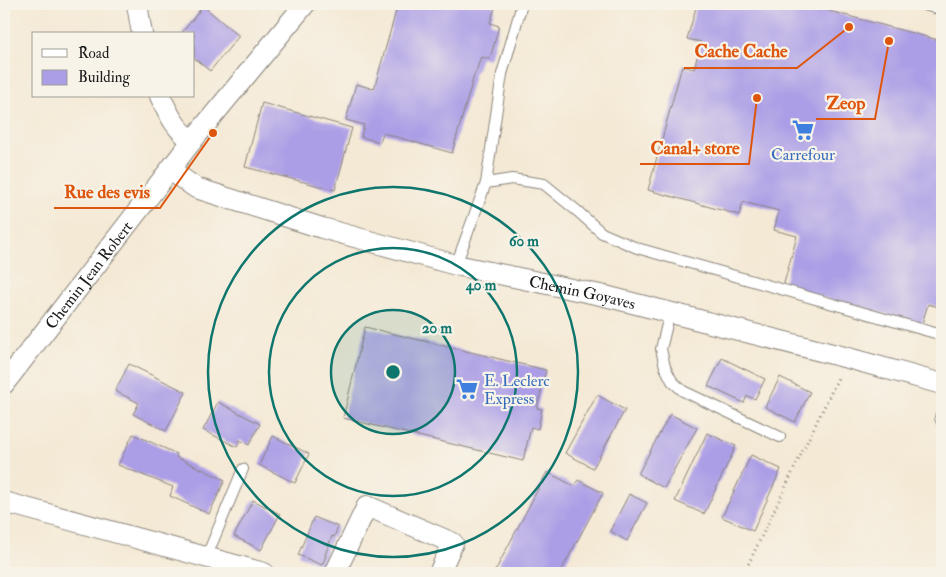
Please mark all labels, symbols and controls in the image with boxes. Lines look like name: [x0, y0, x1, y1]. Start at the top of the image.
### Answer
legend: [32, 32, 195, 98]
callout: Cache Cache: [684, 35, 797, 68]
text: Cache Cache: [694, 40, 788, 63]
text: Road: [78, 44, 110, 63]
text: Building: [78, 68, 130, 87]
callout: Zeop: [816, 86, 875, 119]
text: Zeop: [827, 92, 865, 115]
supermarket icon: Carrefour: [790, 117, 816, 143]
callout: Canal+ store: [640, 131, 749, 164]
text: Canal+ store: [650, 137, 740, 160]
place label: Carrefour: [771, 145, 835, 165]
callout: Rue des evis: [54, 175, 160, 208]
text: Rue des evis: [64, 181, 150, 204]
street label: Chemin Jean Robert: [41, 218, 137, 333]
text: 60 m: [509, 232, 539, 251]
street label: Chemin Goyaves: [527, 271, 637, 314]
text: 40 m: [465, 276, 497, 295]
text: 20 m: [422, 319, 452, 338]
centre of rings: [384, 363, 402, 381]
place label: E. Leclerc Express: [484, 371, 550, 410]
supermarket icon: E. Leclerc Express: [454, 376, 480, 402]

